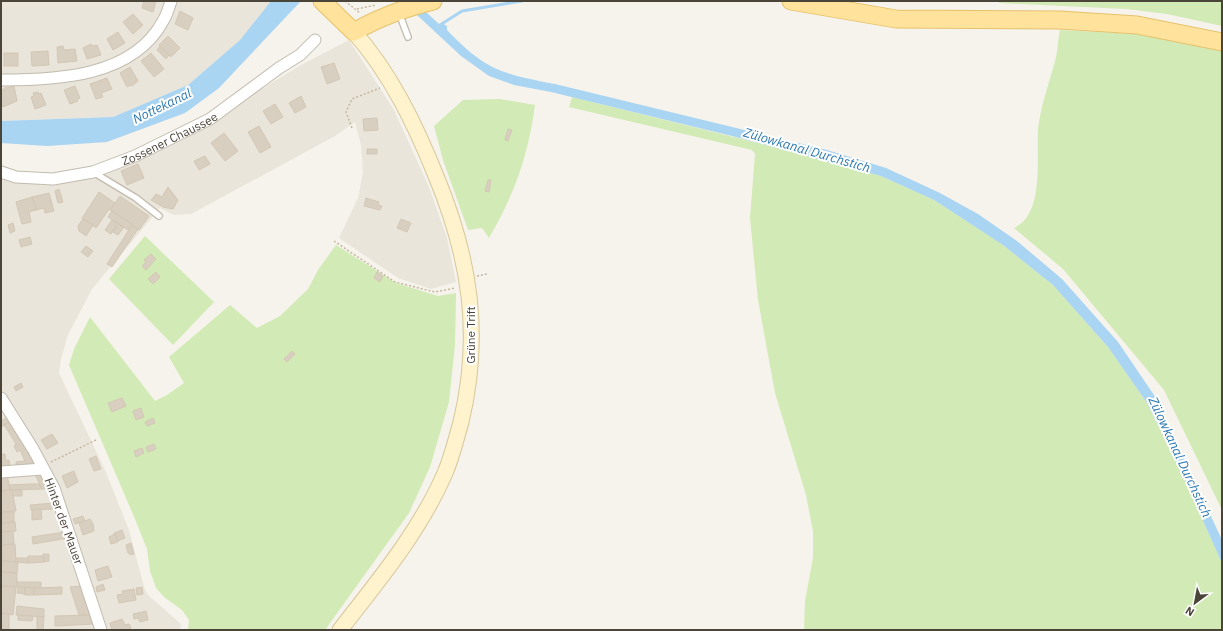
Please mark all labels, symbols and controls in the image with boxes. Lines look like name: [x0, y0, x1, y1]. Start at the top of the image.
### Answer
water label: Nottekanal: [130, 84, 195, 127]
street label: Zossener Chaussee: [119, 108, 221, 168]
water label: Zülowkanal Durchstich: [741, 123, 872, 176]
street label: Grüne Trift: [463, 306, 478, 364]
water label: Zülowkanal Durchstich: [1144, 393, 1215, 520]
street label: Hinter der Mauer: [41, 476, 87, 567]
north arrow: [1175, 583, 1215, 623]
text: N: [1183, 603, 1197, 620]

